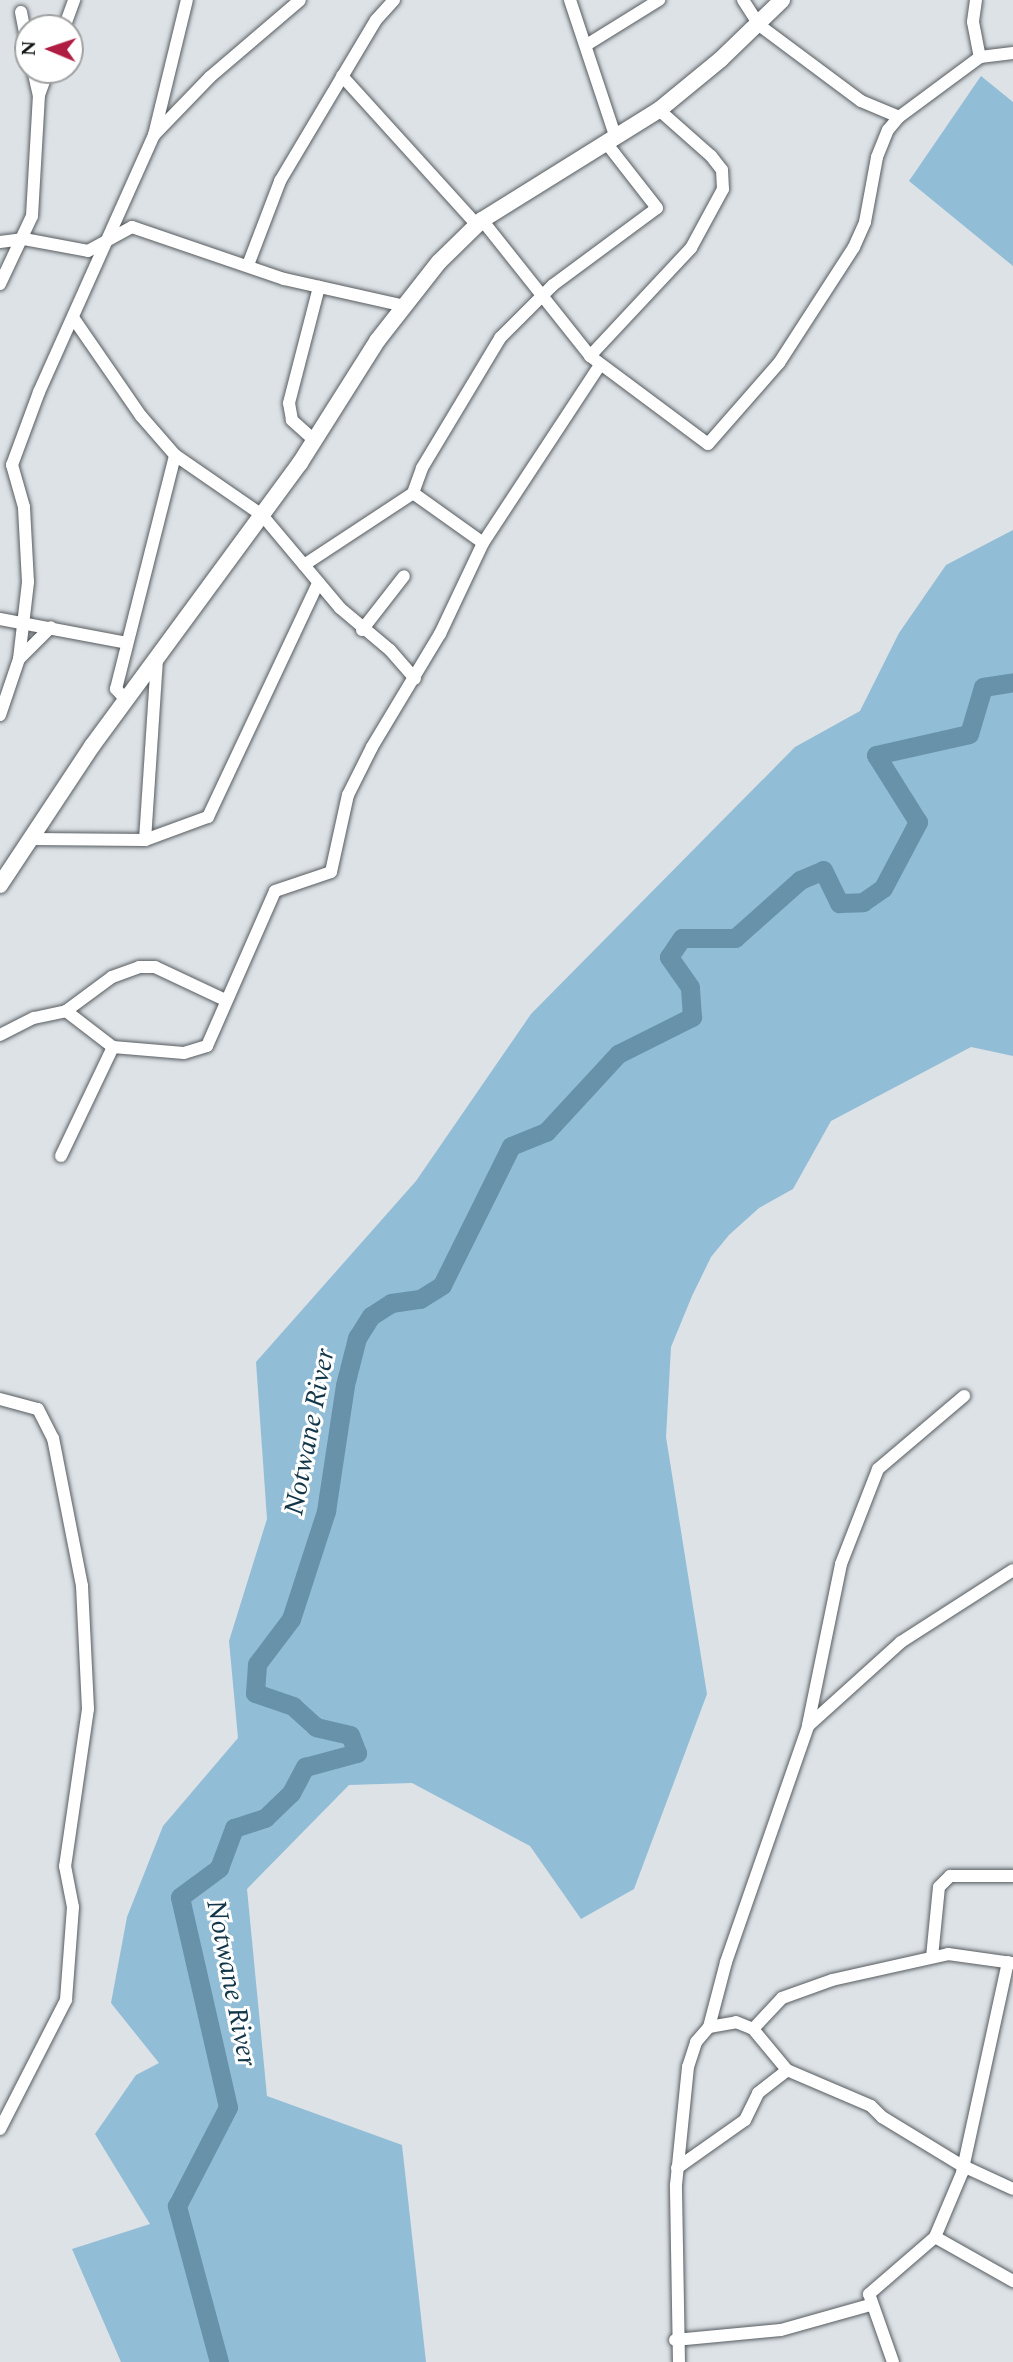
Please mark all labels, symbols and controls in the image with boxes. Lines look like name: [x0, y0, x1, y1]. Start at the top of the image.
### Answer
north arrow: [14, 14, 84, 84]
text: N: [15, 40, 44, 57]
water label: Notwane River: [277, 1346, 343, 1518]
water label: Notwane River: [198, 1897, 264, 2069]

